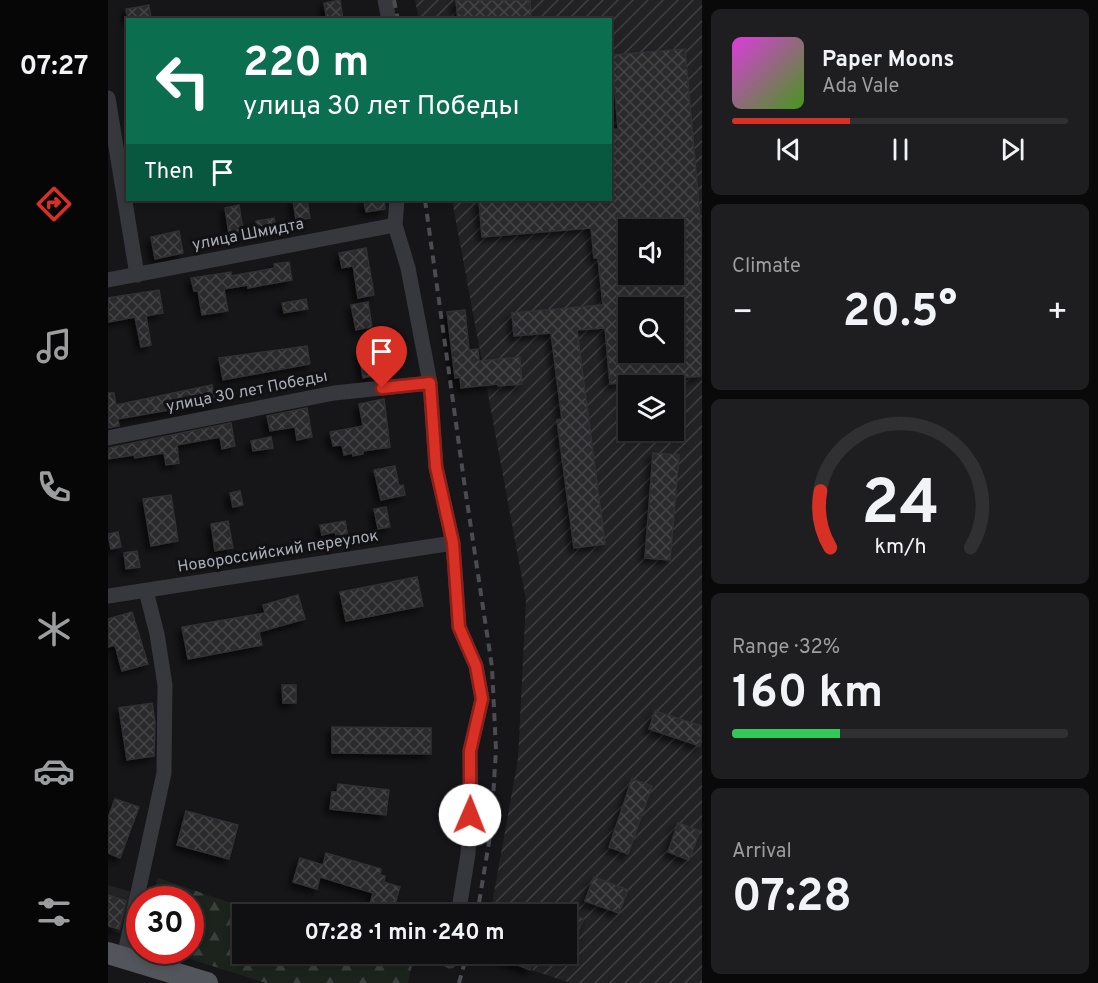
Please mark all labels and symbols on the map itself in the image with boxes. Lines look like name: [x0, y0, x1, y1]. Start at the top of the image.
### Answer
street label: улица Шмидта: [190, 214, 306, 256]
pin: [356, 326, 407, 388]
street label: улица 30 лет Победы: [165, 367, 329, 417]
street label: Новороссийский переулок: [176, 526, 380, 578]
position arrow: [438, 783, 502, 847]
speed limit sign: 30: [126, 886, 204, 964]

